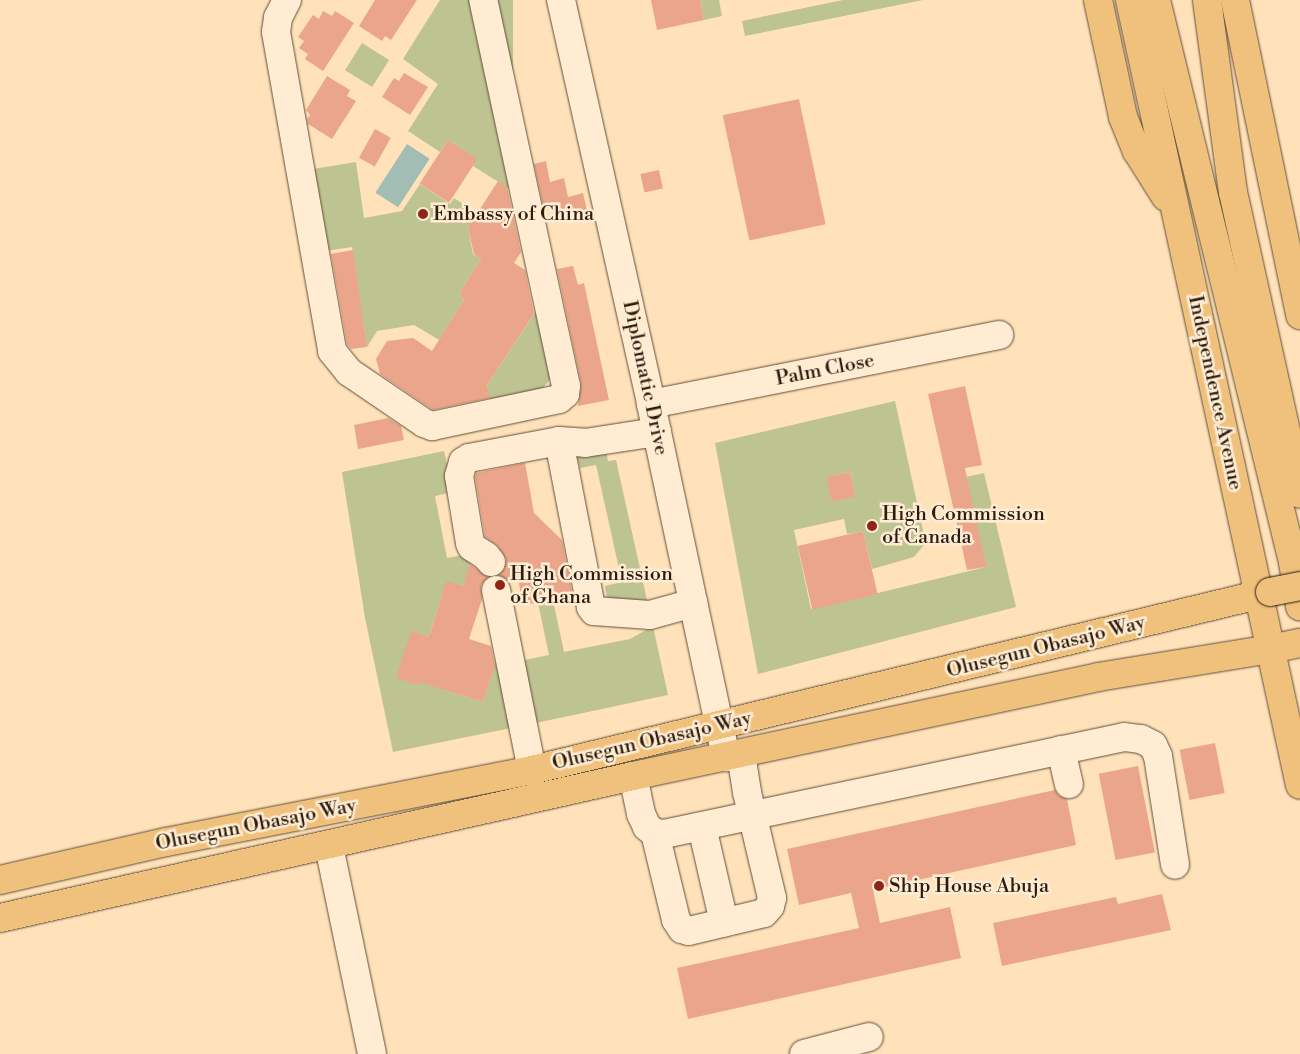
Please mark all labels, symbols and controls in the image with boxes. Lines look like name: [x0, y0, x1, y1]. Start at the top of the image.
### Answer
place label: Embassy of China: [433, 202, 594, 226]
marker: Embassy of China: [417, 208, 429, 220]
street label: Independence Avenue: [1183, 294, 1247, 492]
street label: Diplomatic Drive: [617, 299, 673, 457]
street label: Palm Close: [774, 349, 876, 391]
place label: High Commission of Canada: [882, 502, 1045, 549]
marker: High Commission of Canada: [866, 520, 878, 532]
place label: High Commission of Ghana: [510, 562, 673, 609]
marker: High Commission of Ghana: [494, 579, 506, 591]
street label: Olusegun Obasajo Way: [944, 611, 1148, 683]
street label: Olusegun Obasajo Way: [550, 706, 754, 776]
street label: Olusegun Obasajo Way: [154, 794, 358, 856]
place label: Ship House Abuja: [889, 874, 1049, 898]
marker: Ship House Abuja: [873, 880, 885, 892]

